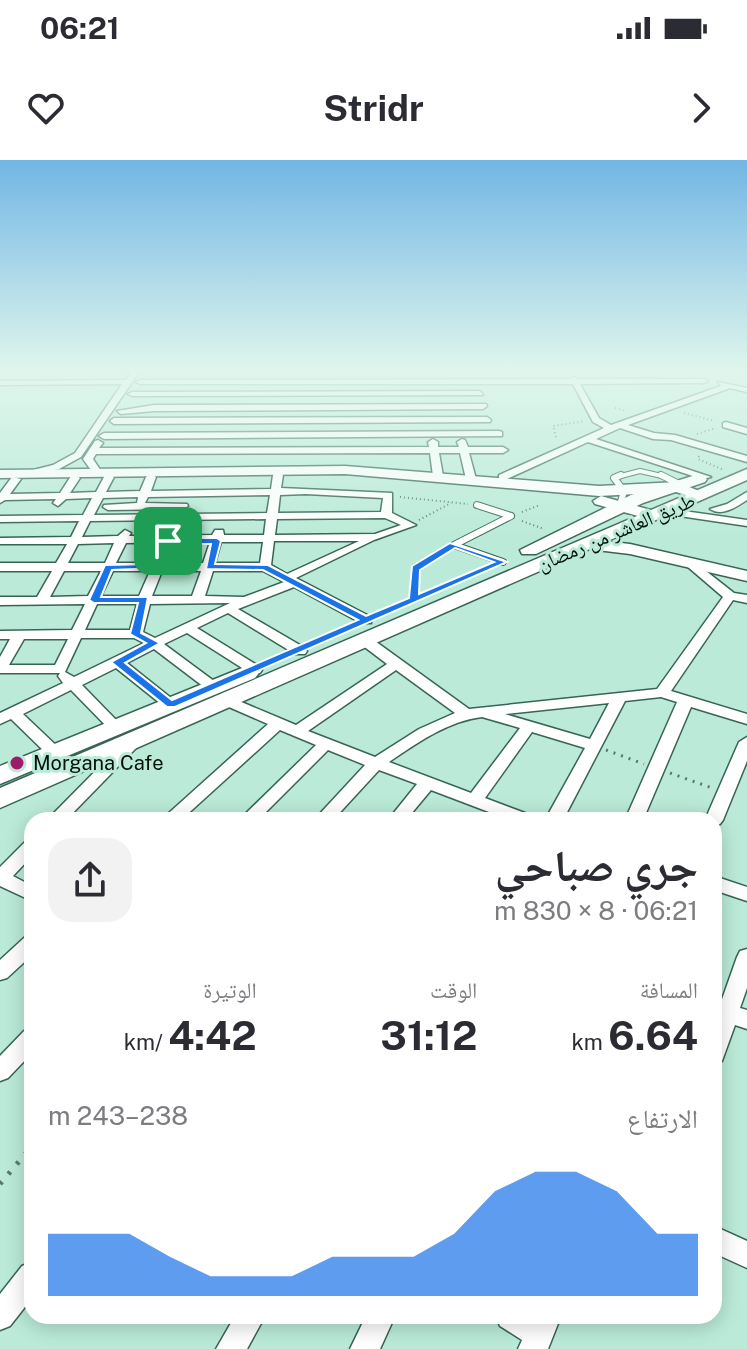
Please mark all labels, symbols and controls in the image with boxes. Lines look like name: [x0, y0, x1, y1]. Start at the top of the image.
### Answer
text: 06:21: [40, 10, 120, 46]
icon: heart: [24, 86, 68, 130]
icon: forward: [679, 86, 723, 130]
text: Stridr: [323, 87, 424, 129]
street label: طريق العاشر من رمضان: [533, 488, 699, 576]
pin: [134, 507, 202, 575]
icon: arrive: [146, 519, 190, 563]
place label: Morgana Cafe: [33, 751, 164, 775]
marker: Morgana Cafe: [8, 754, 26, 772]
button: share: [48, 838, 132, 922]
text: جري صباحي: [495, 839, 698, 891]
text: 06:21 · 8 × 830 m: [494, 895, 698, 926]
text: الوتيرة: [203, 977, 257, 1003]
text: الوقت: [430, 977, 477, 1003]
text: المسافة: [640, 977, 698, 1003]
text: 4:42: [168, 1012, 257, 1059]
text: 31:12: [380, 1012, 477, 1059]
text: 6.64: [608, 1012, 698, 1059]
text: /km: [124, 1029, 168, 1055]
text: km: [572, 1029, 608, 1055]
text: 238–243 m: [48, 1100, 188, 1131]
text: الارتفاع: [627, 1103, 698, 1134]

